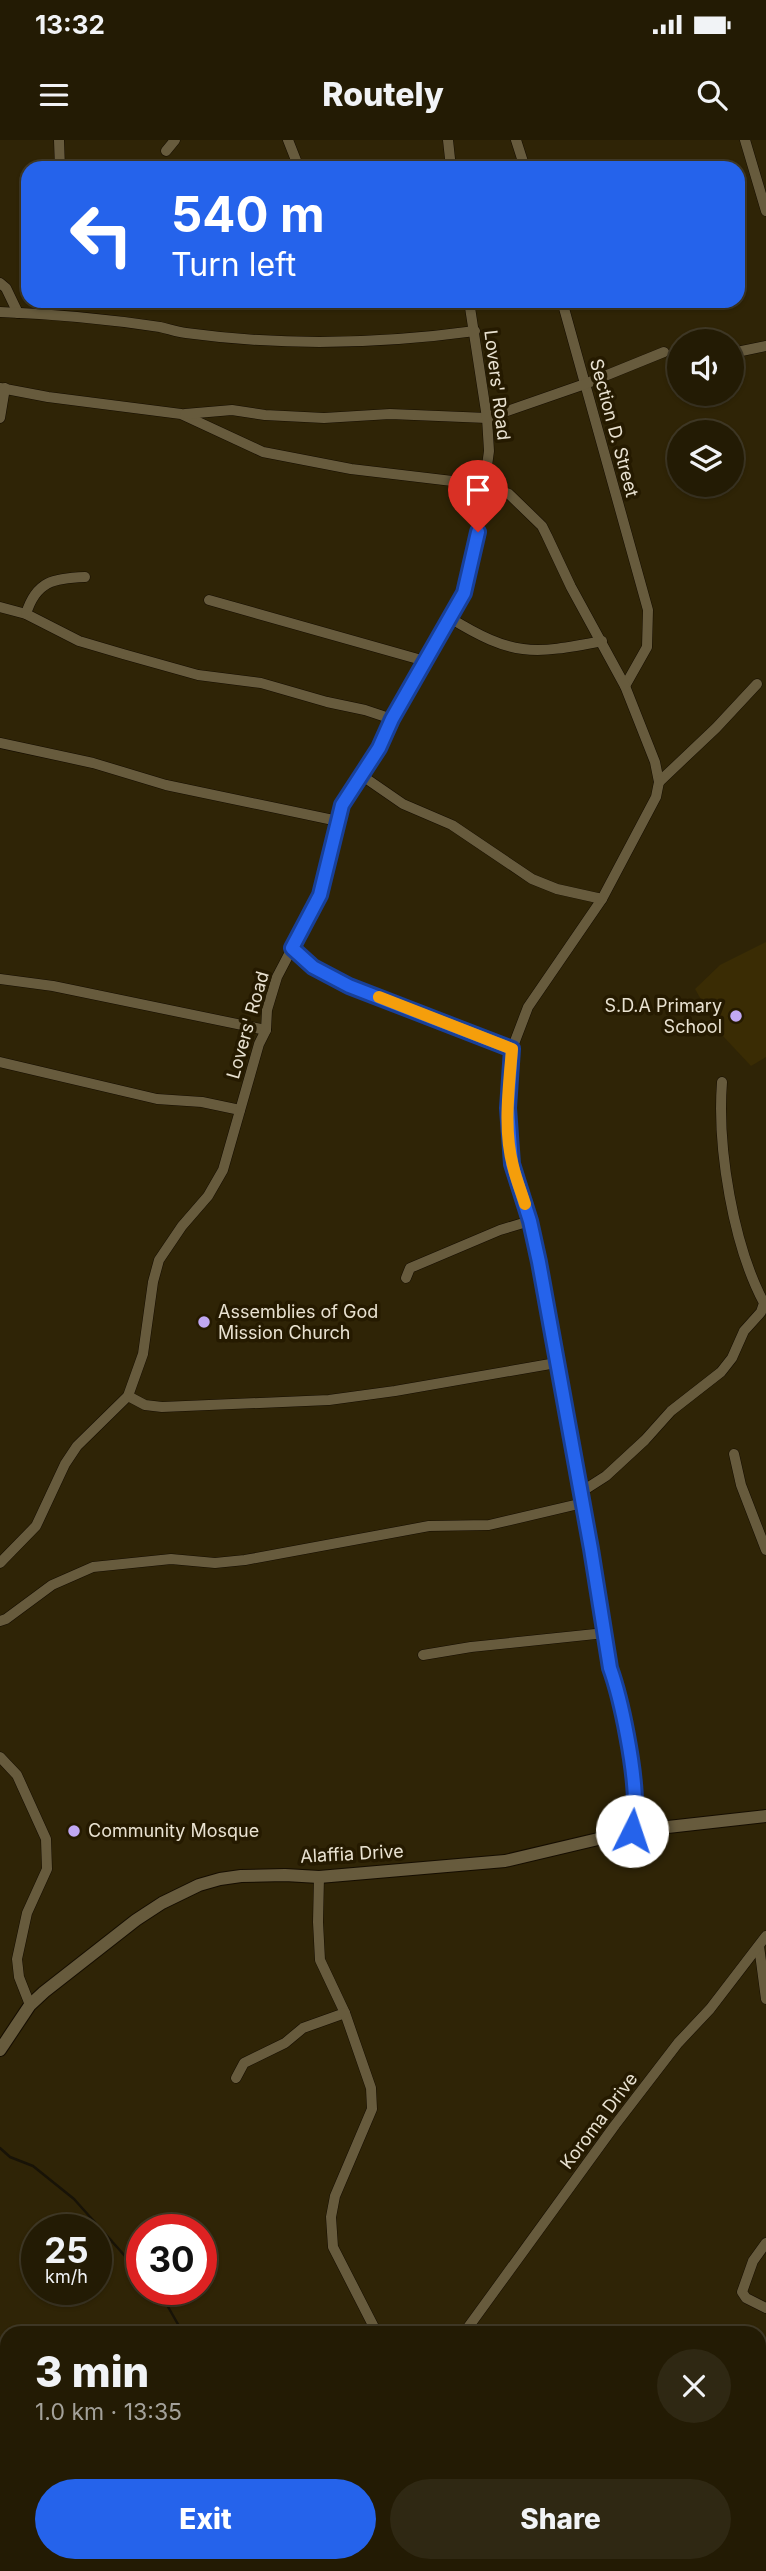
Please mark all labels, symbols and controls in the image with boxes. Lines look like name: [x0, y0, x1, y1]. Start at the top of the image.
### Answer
text: 13:32: [35, 9, 105, 40]
text: Routely: [322, 75, 444, 114]
icon: menu: [35, 76, 73, 114]
icon: search: [693, 76, 731, 114]
text: 540 m: [171, 185, 325, 244]
icon: left: [56, 189, 147, 280]
text: Turn left: [171, 245, 296, 284]
street label: Lovers' Road: [480, 329, 515, 441]
map controls: [667, 329, 744, 497]
button: sound: [667, 329, 744, 406]
street label: Section D. Street: [586, 356, 643, 499]
button: layers: [667, 420, 744, 497]
pin: [448, 460, 508, 532]
icon: arrive: [459, 471, 497, 509]
street label: Lovers' Road: [222, 969, 273, 1081]
place label: S.D.A Primary School: [604, 995, 722, 1037]
marker: S.D.A Primary School: [728, 1008, 744, 1024]
place label: Assemblies of God Mission Church: [218, 1301, 378, 1343]
marker: Assemblies of God Mission Church: [196, 1314, 212, 1330]
position arrow: [595, 1794, 669, 1868]
place label: Community Mosque: [88, 1820, 259, 1841]
marker: Community Mosque: [66, 1823, 82, 1839]
street label: Alaffia Drive: [300, 1840, 404, 1867]
street label: Koroma Drive: [556, 2068, 642, 2173]
speed limit sign: 30: [126, 2214, 217, 2305]
text: 25: [44, 2229, 89, 2271]
text: km/h: [45, 2266, 88, 2287]
text: 3 min: [35, 2346, 149, 2397]
button: close: [657, 2349, 731, 2423]
text: 1.0 km · 13:35: [35, 2398, 182, 2426]
button: Exit: [35, 2479, 376, 2559]
button: Share: [390, 2479, 731, 2559]

